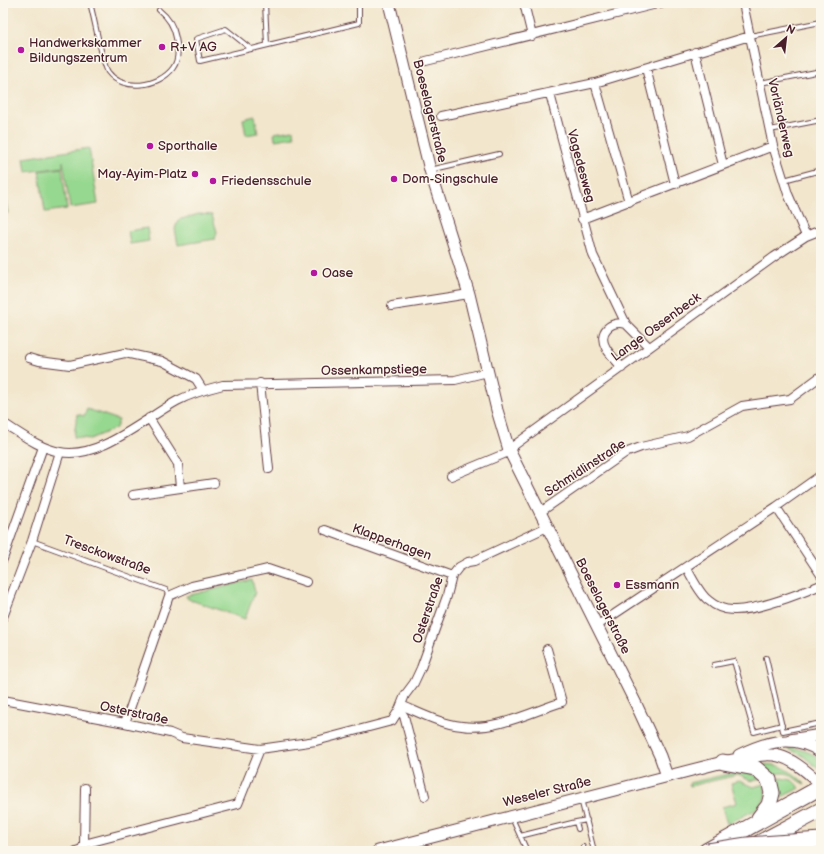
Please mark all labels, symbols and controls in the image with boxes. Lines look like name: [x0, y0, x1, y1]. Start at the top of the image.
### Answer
north arrow: [766, 18, 806, 58]
text: N: [784, 22, 797, 37]
place label: Handwerkskammer Bildungszentrum: [29, 35, 142, 66]
place label: R+V AG: [170, 39, 217, 55]
marker: R+V AG: [157, 42, 167, 52]
marker: Handwerkskammer Bildungszentrum: [16, 45, 26, 55]
street label: Boeselagerstraße: [409, 58, 451, 164]
street label: Vorländerweg: [764, 77, 798, 159]
street label: Vagedesweg: [564, 128, 598, 204]
place label: Sporthalle: [158, 138, 218, 154]
marker: Sporthalle: [145, 141, 155, 151]
place label: May-Ayim-Platz: [97, 166, 188, 182]
marker: May-Ayim-Platz: [190, 169, 200, 179]
place label: Dom-Singschule: [402, 171, 498, 187]
place label: Friedensschule: [221, 173, 312, 189]
marker: Dom-Singschule: [389, 174, 399, 184]
marker: Friedensschule: [208, 176, 218, 186]
place label: Oase: [322, 265, 354, 281]
marker: Oase: [309, 268, 319, 278]
street label: Lange Ossenbeck: [608, 289, 704, 365]
street label: Ossenkampstiege: [321, 361, 427, 379]
street label: Schmidlinstraße: [541, 436, 629, 500]
street label: Klapperhagen: [350, 520, 434, 564]
street label: Tresckowstraße: [61, 532, 153, 578]
street label: Boeselagerstraße: [572, 555, 634, 657]
street label: Osterstraße: [409, 574, 447, 645]
place label: Essmann: [625, 577, 679, 593]
marker: Essmann: [612, 580, 622, 590]
street label: Osterstraße: [98, 698, 170, 728]
street label: Weseler Straße: [501, 773, 593, 811]

